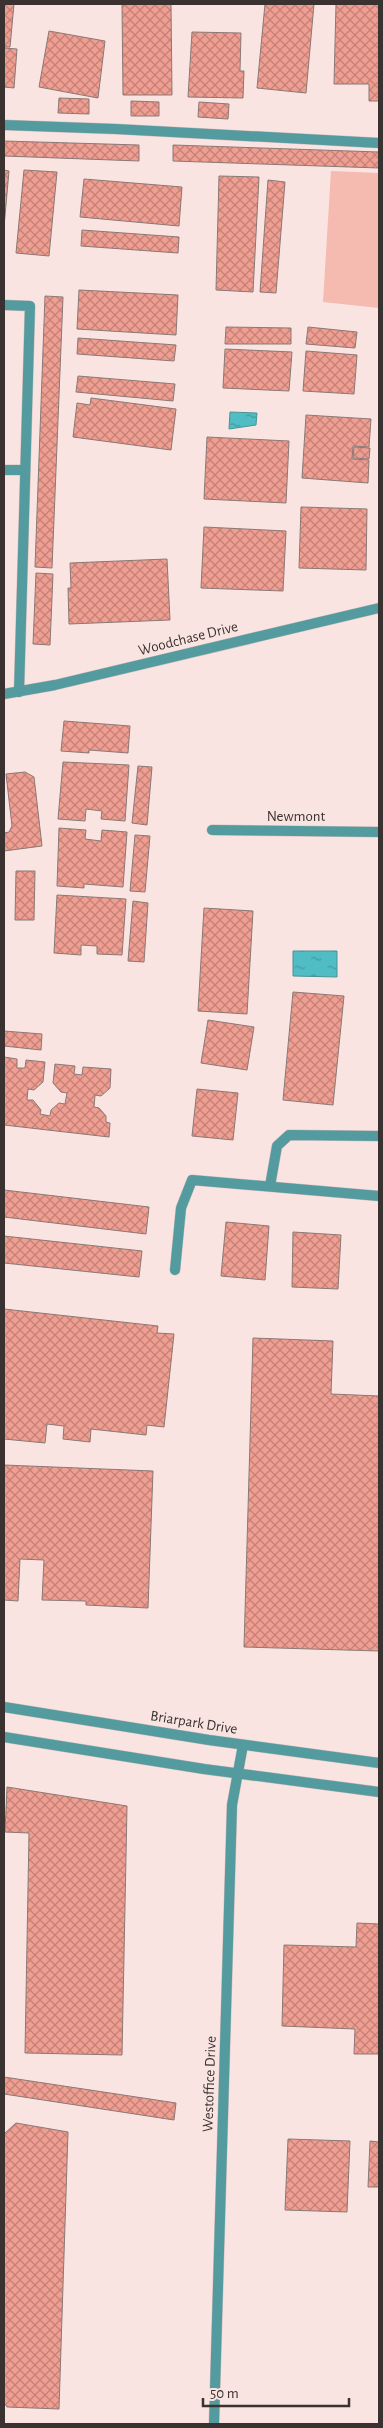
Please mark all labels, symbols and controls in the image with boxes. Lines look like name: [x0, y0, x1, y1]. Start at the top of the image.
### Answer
street label: Woodchase Drive: [137, 619, 239, 658]
street label: Newmont: [267, 809, 326, 824]
street label: Briarpark Drive: [149, 1708, 239, 1737]
street label: Westoffice Drive: [200, 2036, 219, 2132]
scale bar: [203, 2376, 349, 2408]
text: 50 m: [210, 2386, 239, 2401]

